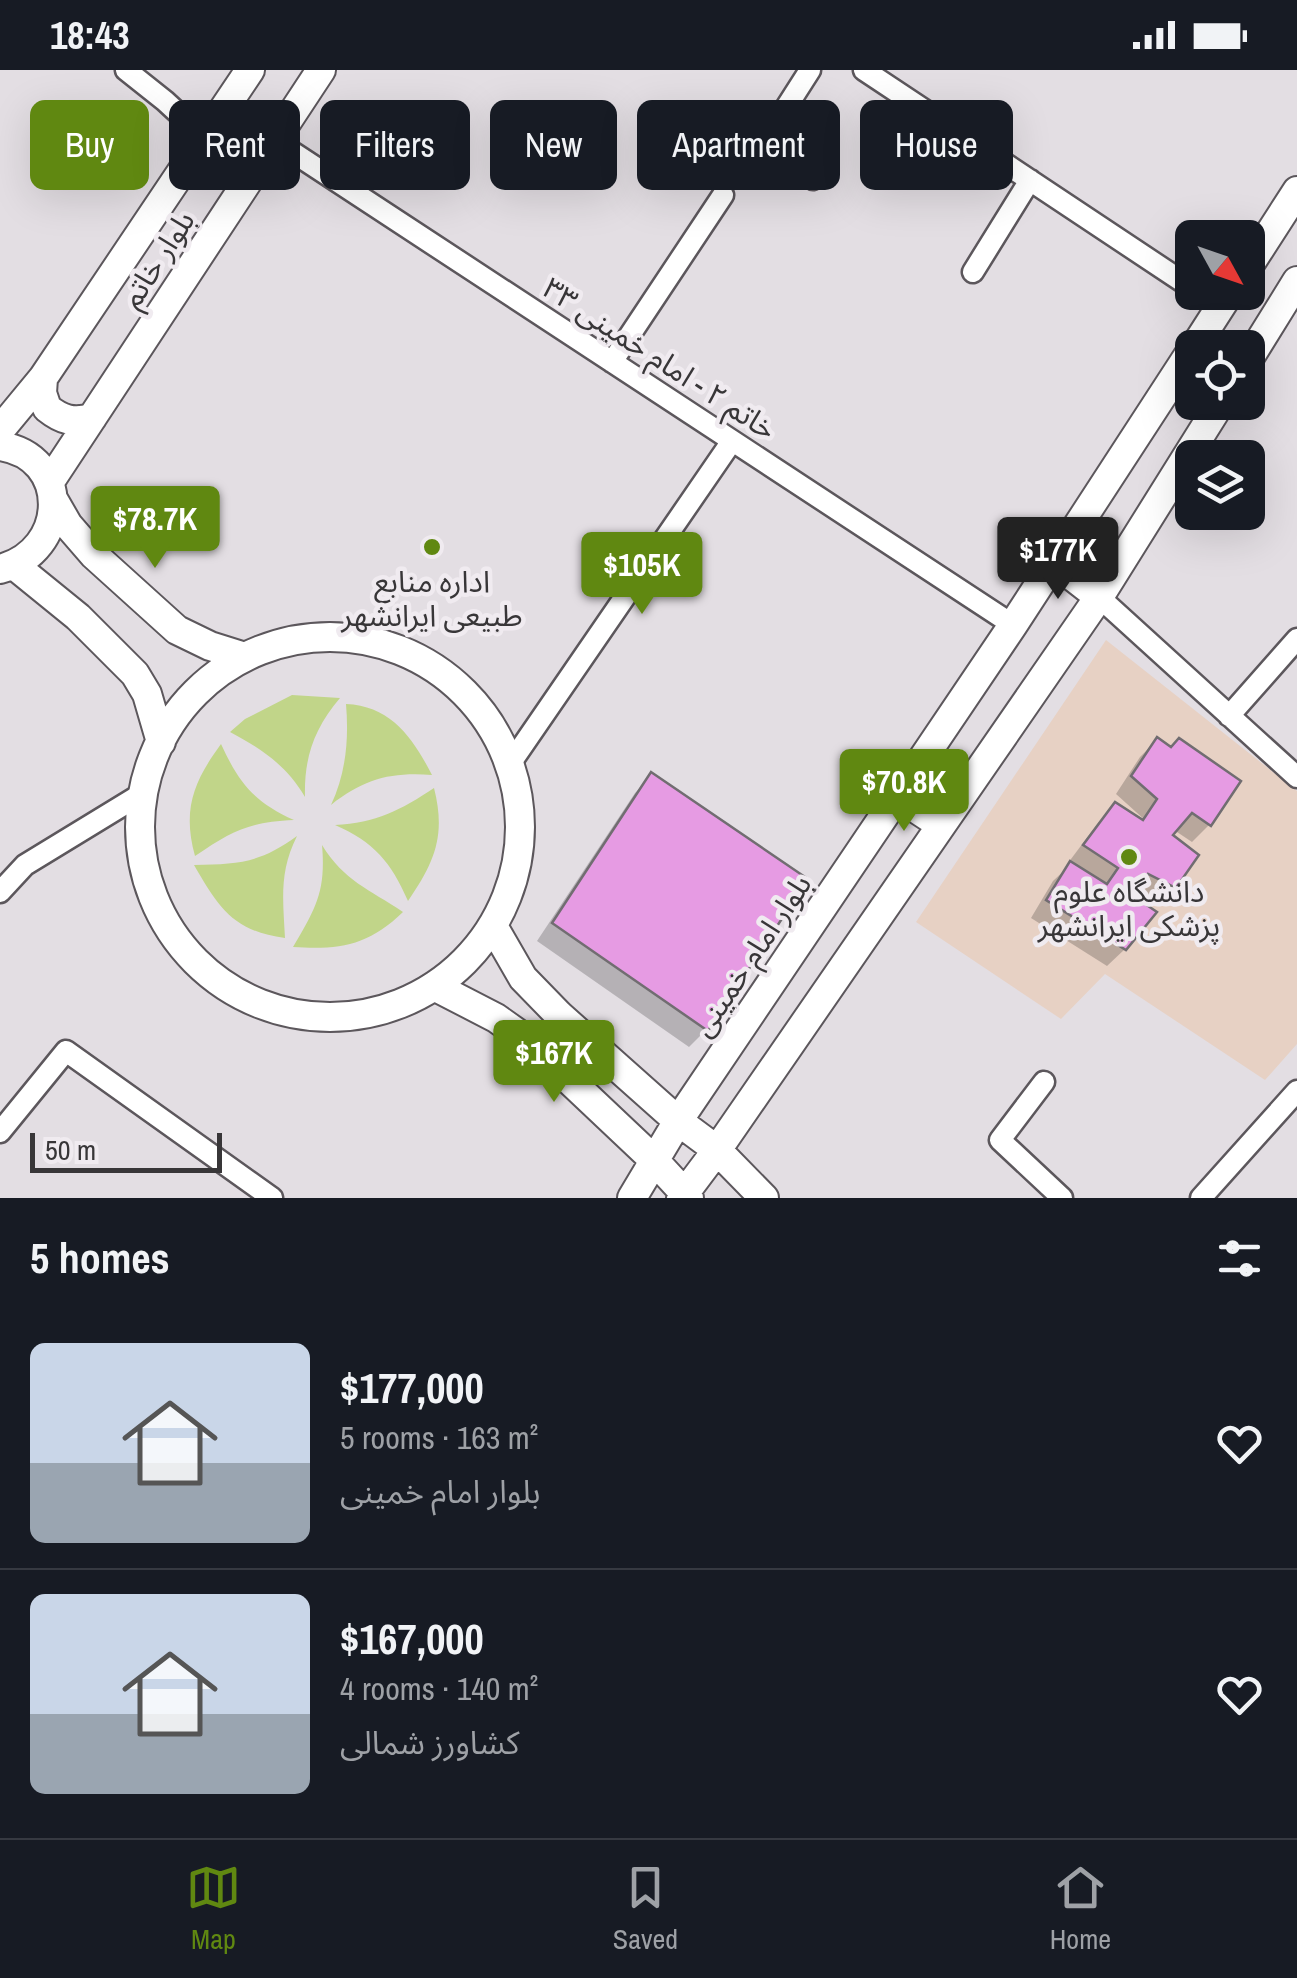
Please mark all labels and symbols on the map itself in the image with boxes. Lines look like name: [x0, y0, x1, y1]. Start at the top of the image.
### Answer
street label: بلوار خاتم: [111, 203, 207, 318]
north arrow: [1175, 220, 1265, 310]
street label: خاتم ۲ - امام خمینی ۳۳: [533, 267, 784, 452]
pin: $78.7K: [74, 486, 236, 571]
pin: $177K: [988, 517, 1128, 602]
pin: $105K: [572, 532, 712, 617]
marker: اداره منابع طبیعی ایرانشهر: [421, 536, 443, 558]
place label: اداره منابع طبیعی ایرانشهر: [340, 561, 523, 635]
pin: $70.8K: [823, 749, 985, 834]
marker: دانشگاه علوم پزشکی ایرانشهر: [1118, 846, 1140, 868]
street label: بلوار امام خمینی: [682, 866, 823, 1046]
place label: دانشگاه علوم پزشکی ایرانشهر: [1037, 871, 1220, 945]
pin: $167K: [484, 1020, 624, 1105]
scale bar: [30, 1128, 222, 1172]

